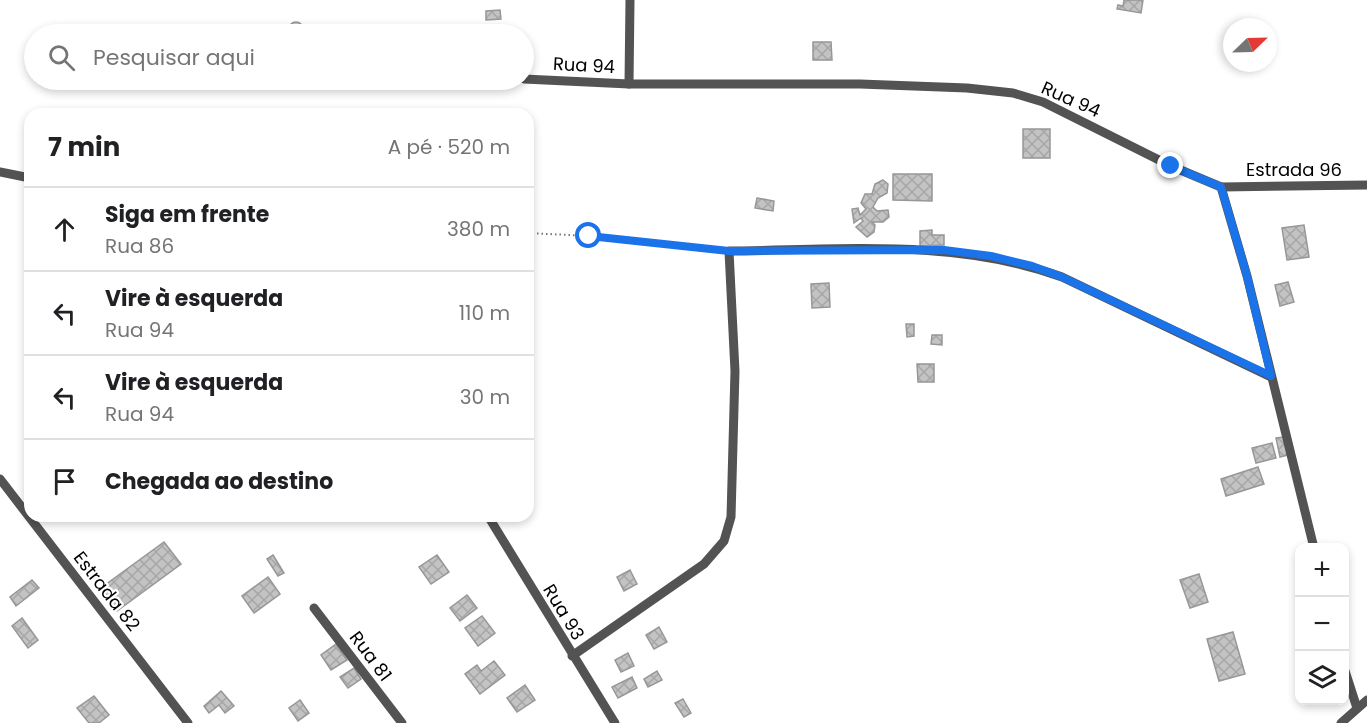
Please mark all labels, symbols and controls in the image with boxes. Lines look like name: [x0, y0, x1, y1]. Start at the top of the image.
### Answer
north arrow: [1223, 18, 1277, 72]
search box: [24, 24, 534, 90]
icon: search: [45, 41, 78, 74]
text: Pesquisar aqui: [93, 42, 255, 73]
street label: Rua 94: [552, 51, 616, 79]
street label: Rua 94: [1038, 75, 1104, 123]
text: 7 min: [48, 129, 120, 165]
text: A pé · 520 m: [388, 133, 510, 161]
route end: [1157, 152, 1183, 178]
street label: Estrada 96: [1246, 157, 1342, 182]
text: Siga em frente: [105, 199, 269, 230]
icon: ahead: [48, 213, 81, 246]
text: 380 m: [447, 215, 510, 243]
route start: [575, 222, 601, 248]
text: Rua 86: [105, 232, 174, 260]
text: Vire à esquerda: [105, 283, 283, 314]
icon: left: [48, 297, 81, 330]
text: 110 m: [459, 299, 510, 327]
text: Rua 94: [105, 316, 174, 344]
text: Vire à esquerda: [105, 367, 283, 398]
icon: left: [48, 381, 81, 414]
text: 30 m: [460, 383, 510, 411]
text: Rua 94: [105, 400, 174, 428]
icon: arrive: [48, 465, 81, 498]
text: Chegada ao destino: [105, 466, 333, 497]
map controls: [1295, 543, 1349, 705]
button: +: [1295, 543, 1349, 597]
street label: Estrada 82: [68, 546, 146, 636]
street label: Rua 93: [537, 579, 591, 645]
button: −: [1295, 597, 1349, 651]
street label: Rua 81: [344, 626, 398, 686]
button: layers: [1295, 651, 1349, 705]

